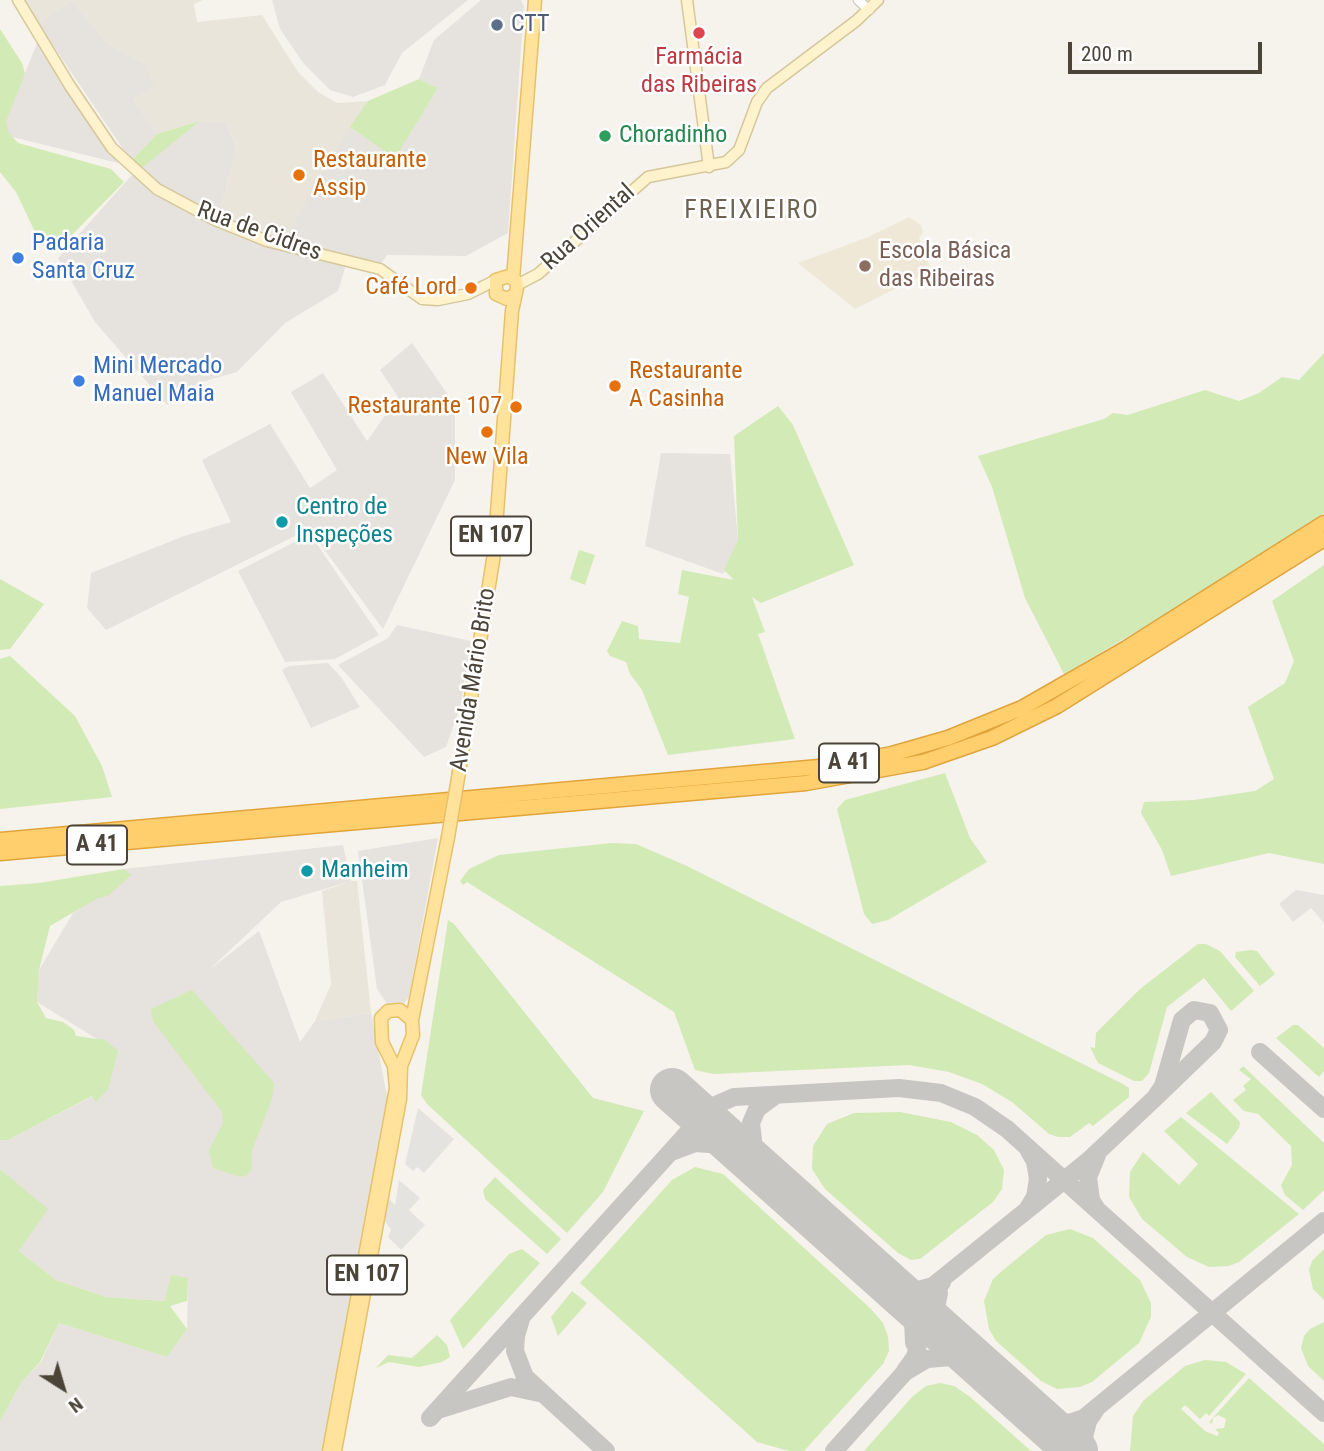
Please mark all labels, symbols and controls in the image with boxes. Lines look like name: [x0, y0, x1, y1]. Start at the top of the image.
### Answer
place label: CTT: [511, 11, 549, 39]
marker: CTT: [489, 17, 505, 33]
marker: Farmácia das Ribeiras: [691, 25, 707, 41]
scale bar: [1072, 28, 1266, 72]
text: 200 m: [1081, 42, 1133, 66]
place label: Farmácia das Ribeiras: [641, 44, 757, 100]
place label: Choradinho: [619, 122, 727, 150]
marker: Choradinho: [597, 128, 613, 144]
place label: Restaurante Assip: [313, 147, 426, 203]
marker: Restaurante Assip: [291, 167, 307, 183]
street label: Rua Oriental: [536, 179, 642, 277]
district label: FREIXIEIRO: [685, 195, 819, 227]
street label: Rua de Cidres: [193, 196, 325, 268]
place label: Padaria Santa Cruz: [32, 230, 135, 286]
place label: Escola Básica das Ribeiras: [879, 238, 1011, 294]
marker: Padaria Santa Cruz: [10, 250, 26, 266]
marker: Escola Básica das Ribeiras: [857, 258, 873, 274]
place label: Café Lord: [365, 274, 457, 302]
marker: Café Lord: [463, 280, 479, 296]
place label: Mini Mercado Manuel Maia: [93, 353, 222, 409]
place label: Restaurante A Casinha: [629, 358, 742, 414]
marker: Mini Mercado Manuel Maia: [71, 373, 87, 389]
marker: Restaurante A Casinha: [607, 378, 623, 394]
place label: Restaurante 107: [348, 393, 502, 421]
marker: Restaurante 107: [508, 399, 524, 415]
marker: New Vila: [479, 424, 495, 440]
place label: New Vila: [445, 444, 529, 472]
place label: Centro de Inspeções: [296, 494, 393, 550]
marker: Centro de Inspeções: [274, 514, 290, 530]
road number: EN 107: [451, 516, 531, 556]
street label: Avenida Mário Brito: [445, 586, 503, 774]
road number: A 41: [819, 744, 879, 782]
road number: A 41: [67, 825, 127, 864]
place label: Manheim: [321, 857, 409, 885]
marker: Manheim: [299, 863, 315, 879]
road number: EN 107: [327, 1256, 407, 1294]
north arrow: [28, 1353, 98, 1423]
text: N: [64, 1392, 88, 1418]

